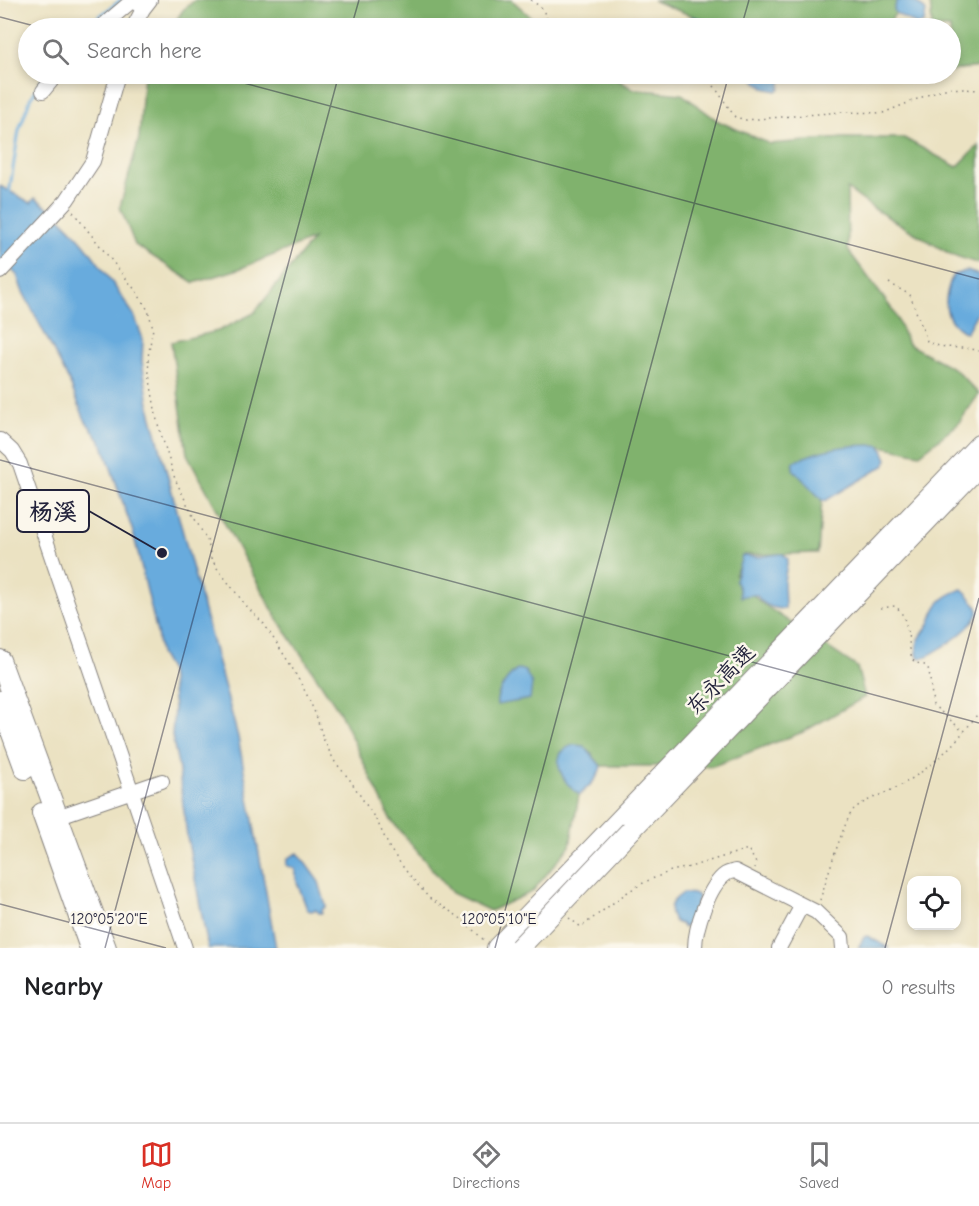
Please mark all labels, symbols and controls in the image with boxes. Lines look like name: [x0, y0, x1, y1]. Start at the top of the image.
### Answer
search box: [18, 18, 961, 84]
icon: search: [39, 35, 72, 68]
text: Search here: [87, 38, 202, 64]
callout: 杨溪: [17, 490, 89, 532]
text: 杨溪: [29, 498, 77, 526]
street label: 东永高速: [681, 639, 761, 720]
map controls: [907, 876, 961, 930]
button: locate: [907, 876, 961, 930]
text: 120°05'20"E: [71, 910, 147, 928]
text: 120°05'10"E: [461, 910, 537, 928]
text: Nearby: [24, 972, 103, 1002]
text: 0 results: [882, 976, 955, 999]
tab: Map: [140, 1138, 173, 1192]
tab: Directions: [452, 1138, 520, 1192]
tab: Saved: [799, 1138, 839, 1192]

